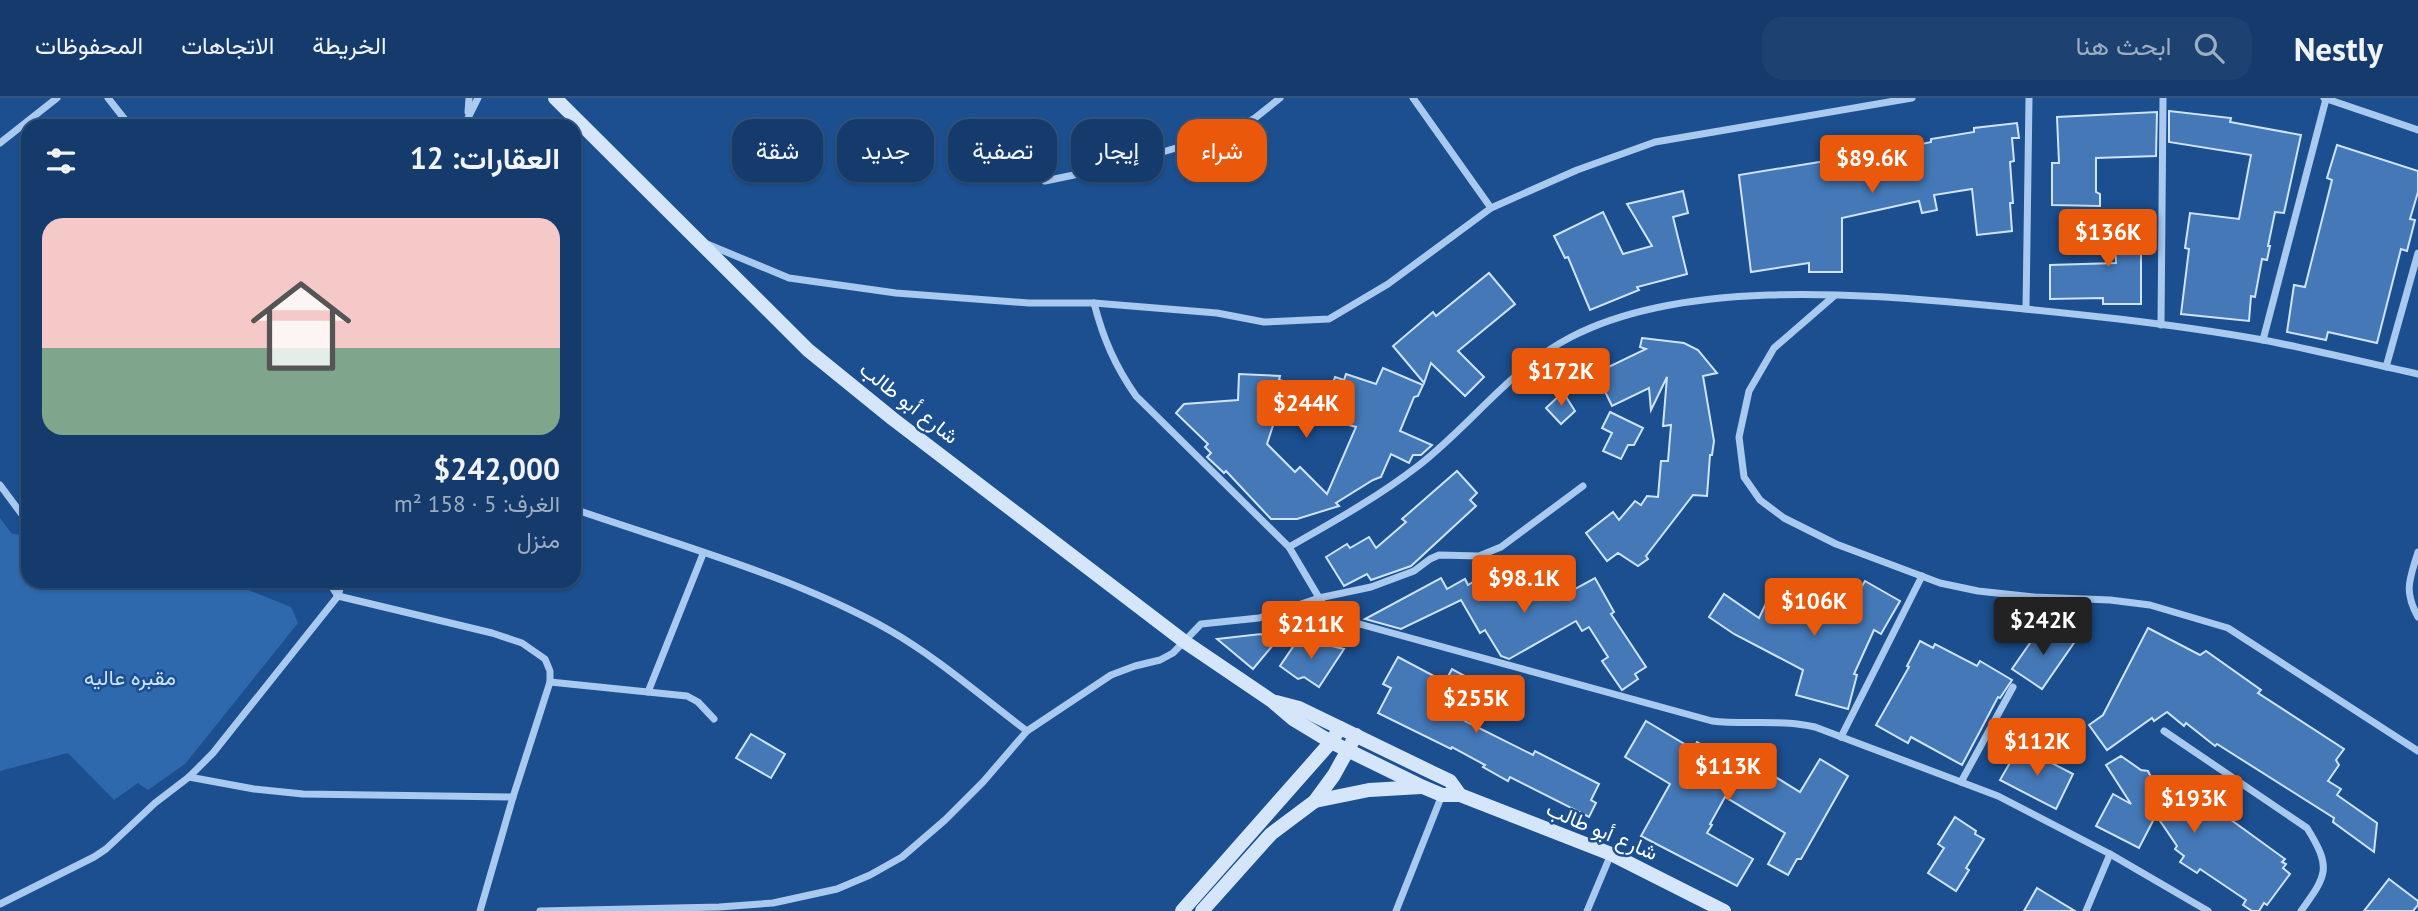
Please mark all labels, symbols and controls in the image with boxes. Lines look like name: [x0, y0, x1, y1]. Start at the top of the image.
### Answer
search box: [1762, 17, 2252, 80]
text: Nestly: [2294, 27, 2383, 70]
text: ابحث هنا: [2075, 29, 2172, 62]
icon: search: [2190, 29, 2228, 67]
text: المحفوظات: [35, 30, 143, 61]
text: الاتجاهات: [181, 30, 274, 61]
text: الخريطة: [312, 30, 387, 61]
chip: شقة: [732, 119, 823, 182]
chip: جديد: [837, 119, 934, 182]
chip: تصفية: [948, 119, 1057, 182]
chip: إيجار: [1071, 119, 1163, 182]
chip: شراء: [1177, 119, 1267, 182]
pin: $89.6K: [1815, 136, 1929, 195]
text: العقارات: 12: [410, 138, 560, 177]
icon: filters: [42, 142, 80, 180]
text: $89.6K: [1836, 143, 1908, 172]
pin: $136K: [2059, 209, 2157, 269]
text: $136K: [2075, 217, 2141, 246]
icon: home: [238, 263, 364, 389]
pin: $172K: [1512, 348, 1610, 408]
street label: شارع أبو طالب: [854, 355, 964, 451]
text: $172K: [1528, 356, 1594, 385]
pin: $244K: [1257, 380, 1355, 440]
text: $244K: [1273, 388, 1339, 417]
text: $242,000: [433, 449, 560, 488]
text: الغرف: 5 · 158 m²: [394, 489, 560, 518]
text: منزل: [517, 525, 560, 554]
pin: $98.1K: [1467, 556, 1581, 615]
text: $98.1K: [1488, 563, 1560, 592]
pin: $106K: [1765, 578, 1863, 638]
text: $106K: [1781, 586, 1847, 615]
pin: $242K: [1994, 598, 2092, 657]
pin: $211K: [1262, 602, 1360, 661]
text: $242K: [2010, 605, 2076, 634]
text: $211K: [1278, 609, 1344, 638]
park label: مقبره عاليه: [84, 664, 176, 691]
pin: $255K: [1427, 676, 1525, 735]
text: $255K: [1443, 683, 1509, 712]
pin: $112K: [1988, 718, 2086, 778]
text: $112K: [2004, 726, 2070, 755]
pin: $113K: [1679, 744, 1777, 803]
text: $113K: [1695, 751, 1761, 780]
pin: $193K: [2145, 776, 2243, 835]
text: $193K: [2161, 783, 2227, 812]
street label: شارع أبو طالب: [1542, 795, 1662, 867]

